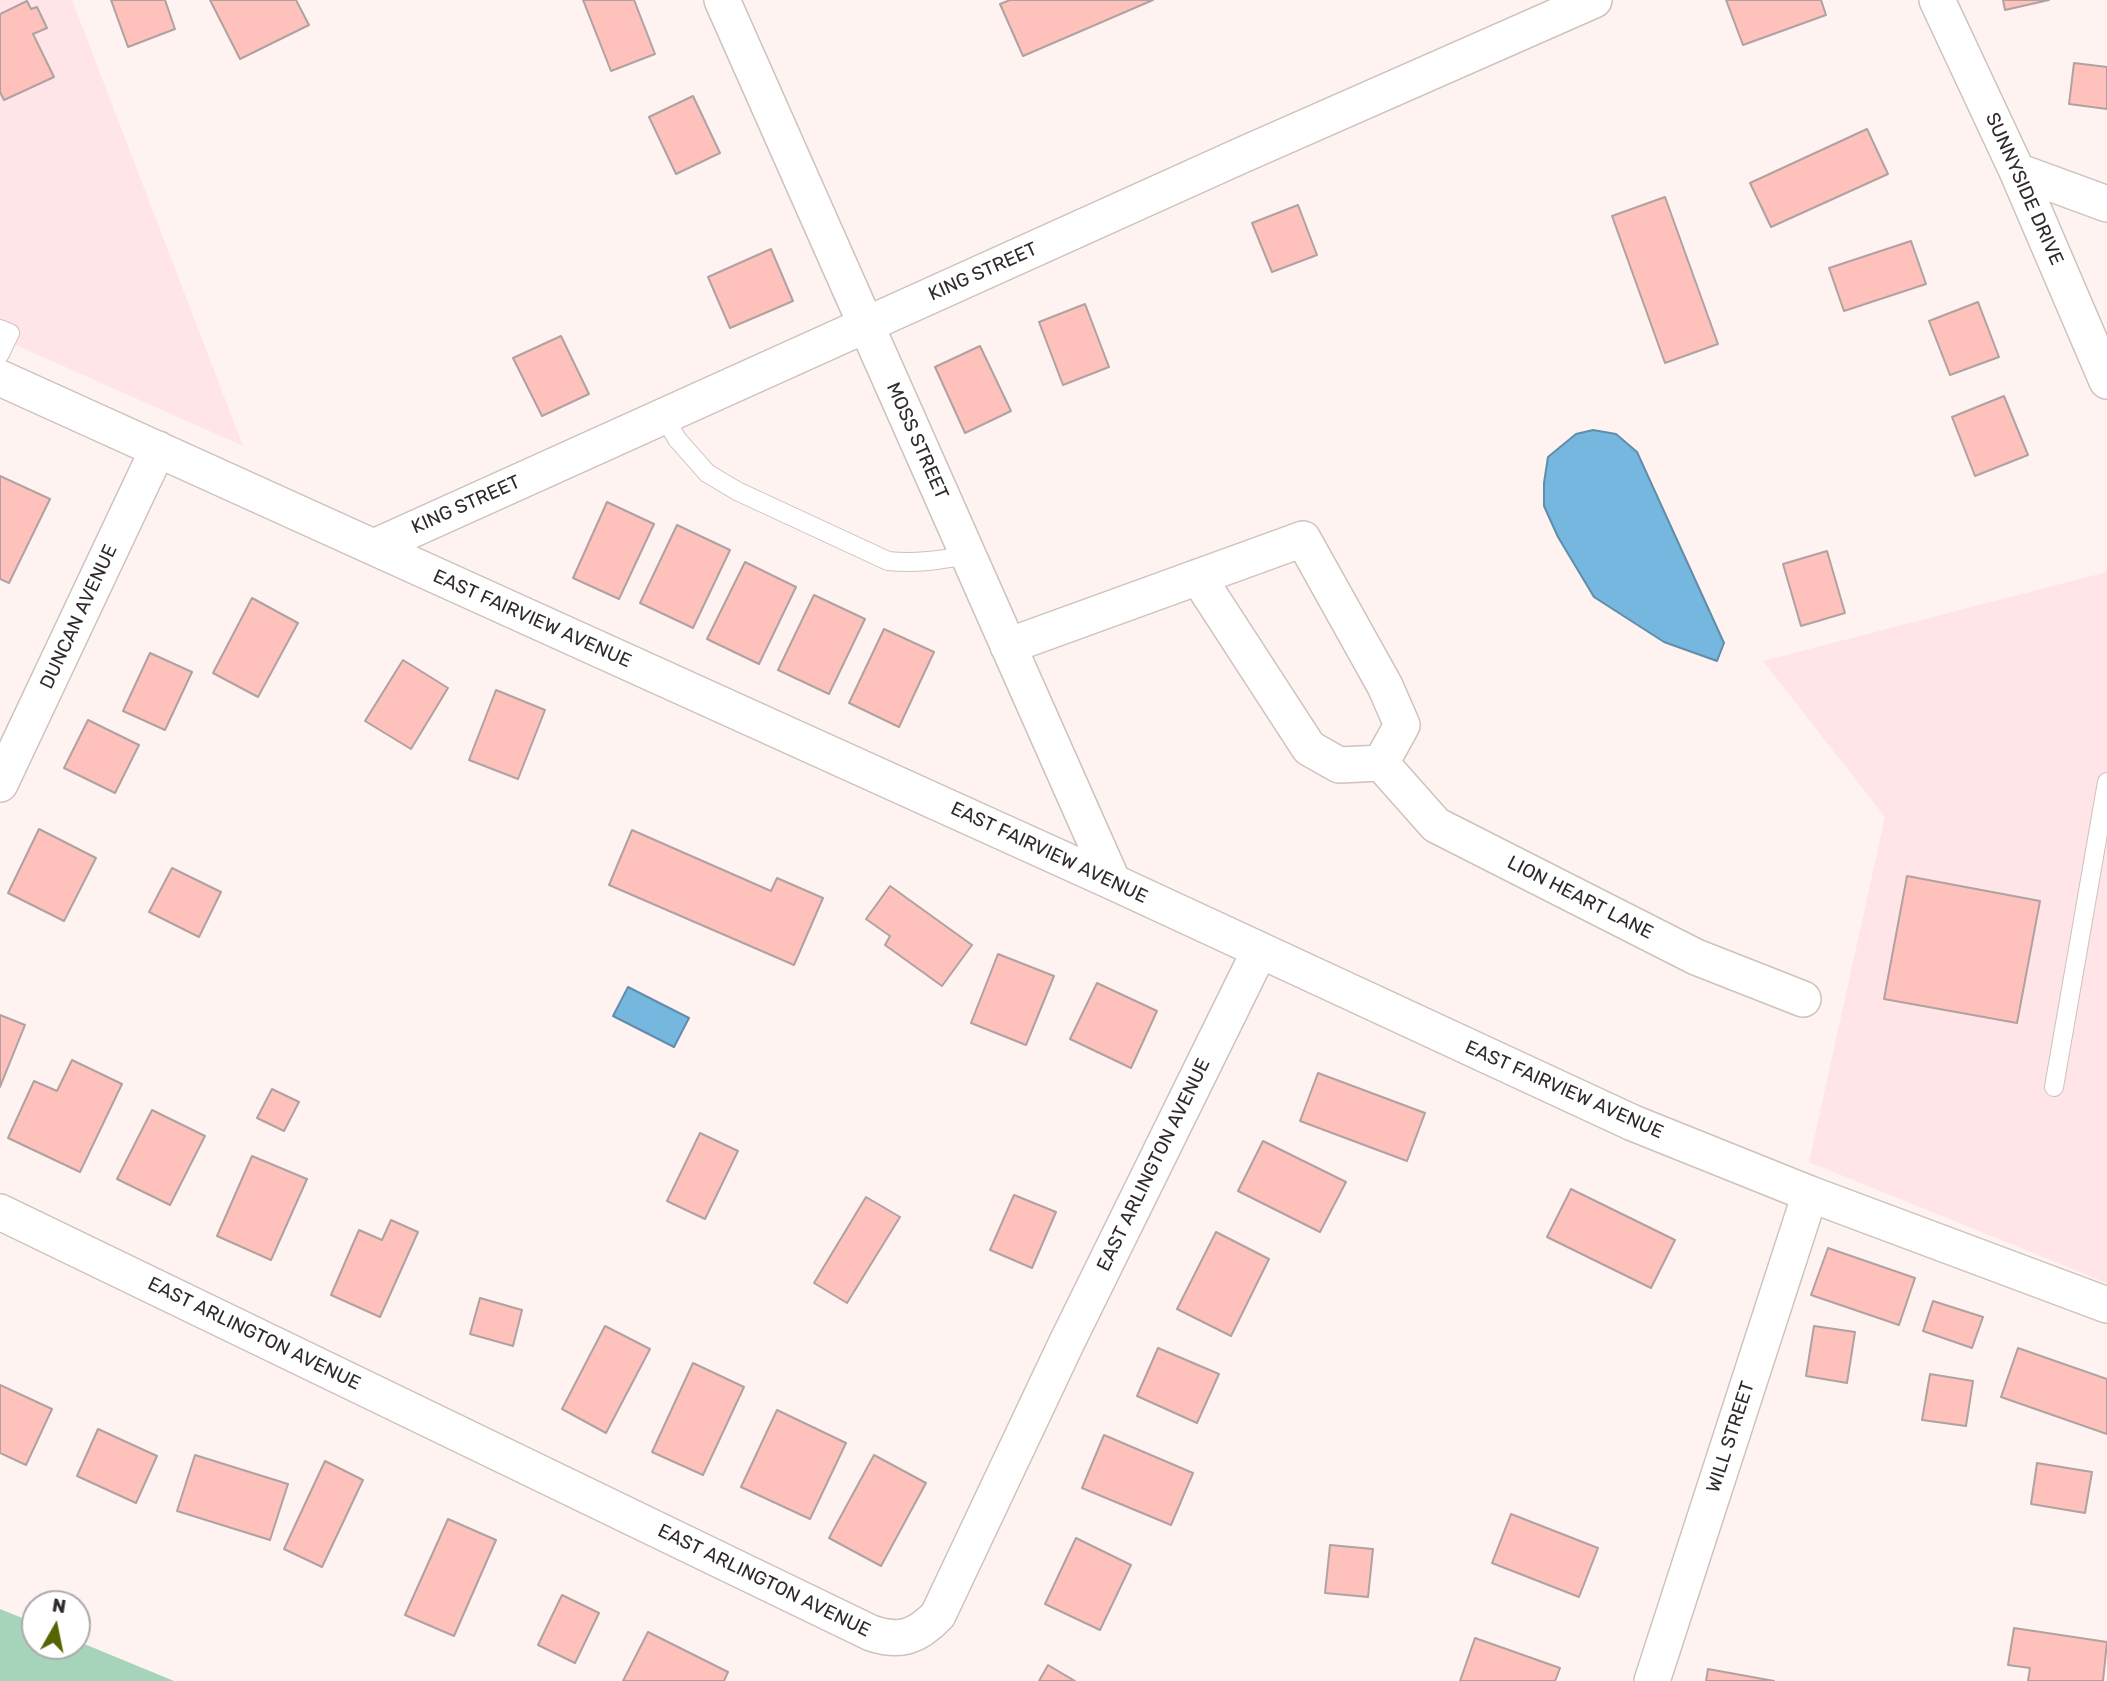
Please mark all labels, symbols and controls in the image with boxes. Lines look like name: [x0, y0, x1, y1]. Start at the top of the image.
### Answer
street label: SUNNYSIDE DRIVE: [1980, 109, 2068, 269]
street label: KING STREET: [925, 238, 1041, 306]
street label: MOSS STREET: [881, 379, 953, 503]
street label: KING STREET: [408, 471, 524, 539]
street label: DUNCAN AVENUE: [36, 541, 122, 693]
street label: EAST FAIRVIEW AVENUE: [429, 565, 635, 673]
street label: EAST FAIRVIEW AVENUE: [947, 797, 1151, 909]
street label: LION HEART LANE: [1503, 851, 1657, 945]
street label: EAST FAIRVIEW AVENUE: [1461, 1036, 1667, 1144]
street label: EAST ARLINGTON AVENUE: [1093, 1055, 1215, 1275]
street label: EAST ARLINGTON AVENUE: [144, 1273, 364, 1395]
street label: WILL STREET: [1702, 1379, 1760, 1495]
street label: EAST ARLINGTON AVENUE: [654, 1520, 874, 1642]
north arrow: [21, 1590, 91, 1660]
text: N: [50, 1593, 68, 1618]

